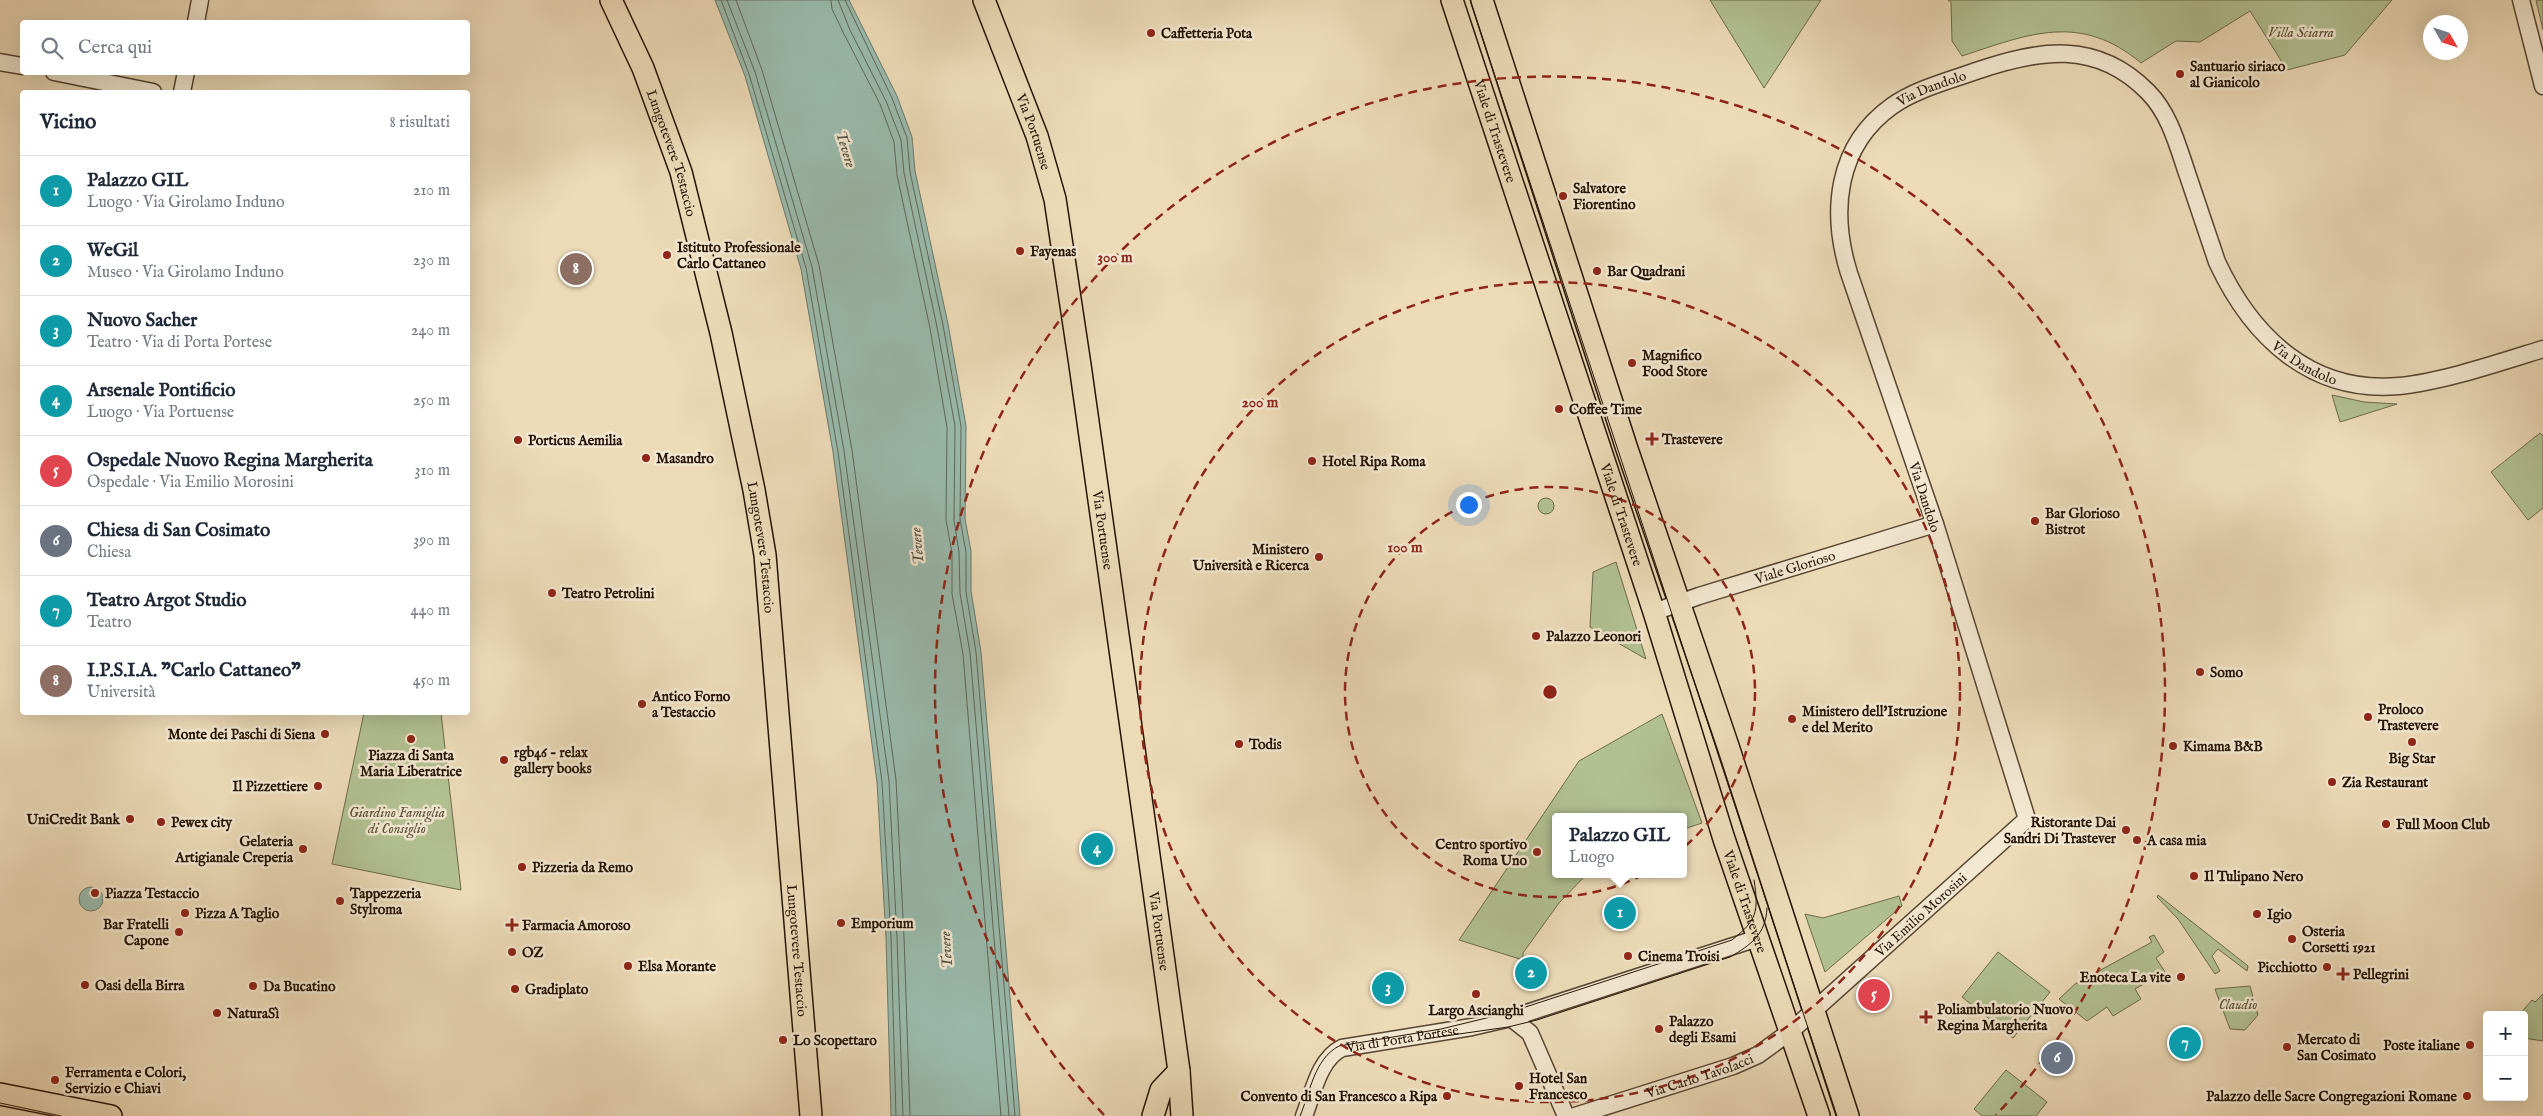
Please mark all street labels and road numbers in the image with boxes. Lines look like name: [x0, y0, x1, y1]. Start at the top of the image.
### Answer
street label: Via Dandolo: [1893, 67, 1969, 111]
street label: Viale di Trastevere: [1469, 77, 1520, 186]
street label: Lungotevere Testaccio: [642, 87, 700, 219]
street label: Via Portuense: [1011, 90, 1054, 173]
street label: Via Dandolo: [2267, 337, 2339, 390]
street label: Via Dandolo: [1904, 459, 1944, 535]
street label: Viale di Trastevere: [1595, 460, 1646, 569]
street label: Lungotevere Testaccio: [742, 480, 778, 614]
street label: Via Portuense: [1088, 488, 1117, 572]
street label: Viale Glorioso: [1752, 547, 1838, 589]
street label: Viale di Trastevere: [1718, 847, 1771, 956]
street label: Via Emilio Morosini: [1871, 869, 1971, 962]
street label: Lungotevere Testaccio: [782, 884, 811, 1018]
street label: Via Portuense: [1144, 889, 1173, 973]
street label: Via di Porta Portese: [1344, 1021, 1461, 1057]
street label: Via Carlo Tavolacci: [1643, 1050, 1757, 1103]

